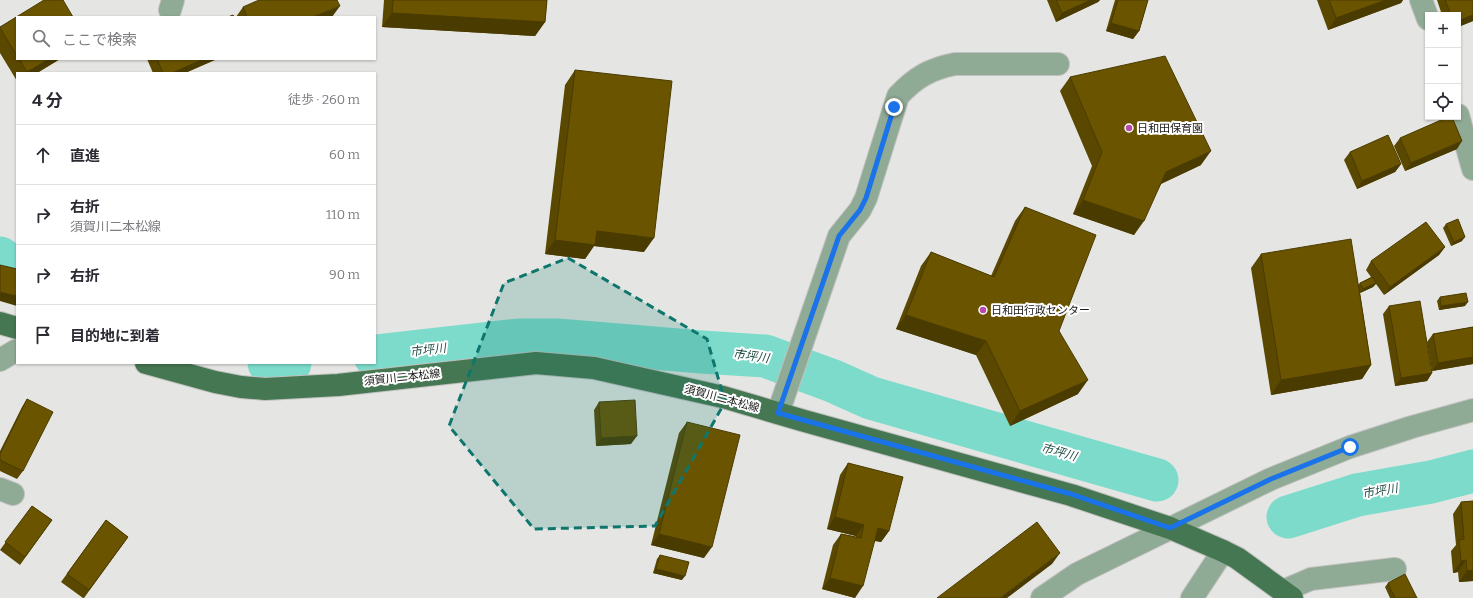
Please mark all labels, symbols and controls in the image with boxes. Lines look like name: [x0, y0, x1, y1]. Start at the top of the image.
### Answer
map controls: [1425, 12, 1461, 120]
button: +: [1425, 12, 1461, 48]
search box: [16, 16, 376, 60]
icon: search: [30, 27, 52, 49]
text: ここで検索: [62, 31, 137, 49]
button: −: [1425, 48, 1461, 84]
button: locate: [1425, 84, 1461, 120]
text: 4 分: [32, 90, 62, 111]
text: 徒歩 · 260 m: [288, 92, 360, 107]
route end: [885, 98, 903, 116]
place label: 日和田保育園: [1137, 122, 1203, 135]
marker: 日和田保育園: [1124, 123, 1134, 133]
icon: ahead: [32, 144, 54, 166]
text: 直進: [70, 147, 100, 165]
text: 60 m: [329, 147, 360, 162]
text: 右折: [70, 198, 100, 216]
icon: right: [32, 204, 54, 226]
text: 110 m: [326, 207, 360, 222]
text: 須賀川二本松線: [70, 219, 161, 234]
icon: right: [32, 264, 54, 286]
text: 右折: [70, 267, 100, 285]
text: 90 m: [329, 267, 360, 282]
place label: 日和田行政センター: [991, 304, 1090, 317]
marker: 日和田行政センター: [978, 305, 988, 315]
icon: arrive: [32, 324, 54, 346]
text: 目的地に到着: [70, 327, 160, 345]
water label: 市坪川: [409, 341, 449, 359]
water label: 市坪川: [732, 347, 772, 366]
street label: 須賀川二本松線: [363, 367, 441, 388]
street label: 須賀川二本松線: [683, 382, 761, 415]
route start: [1341, 438, 1359, 456]
water label: 市坪川: [1040, 440, 1080, 464]
water label: 市坪川: [1361, 481, 1401, 501]

